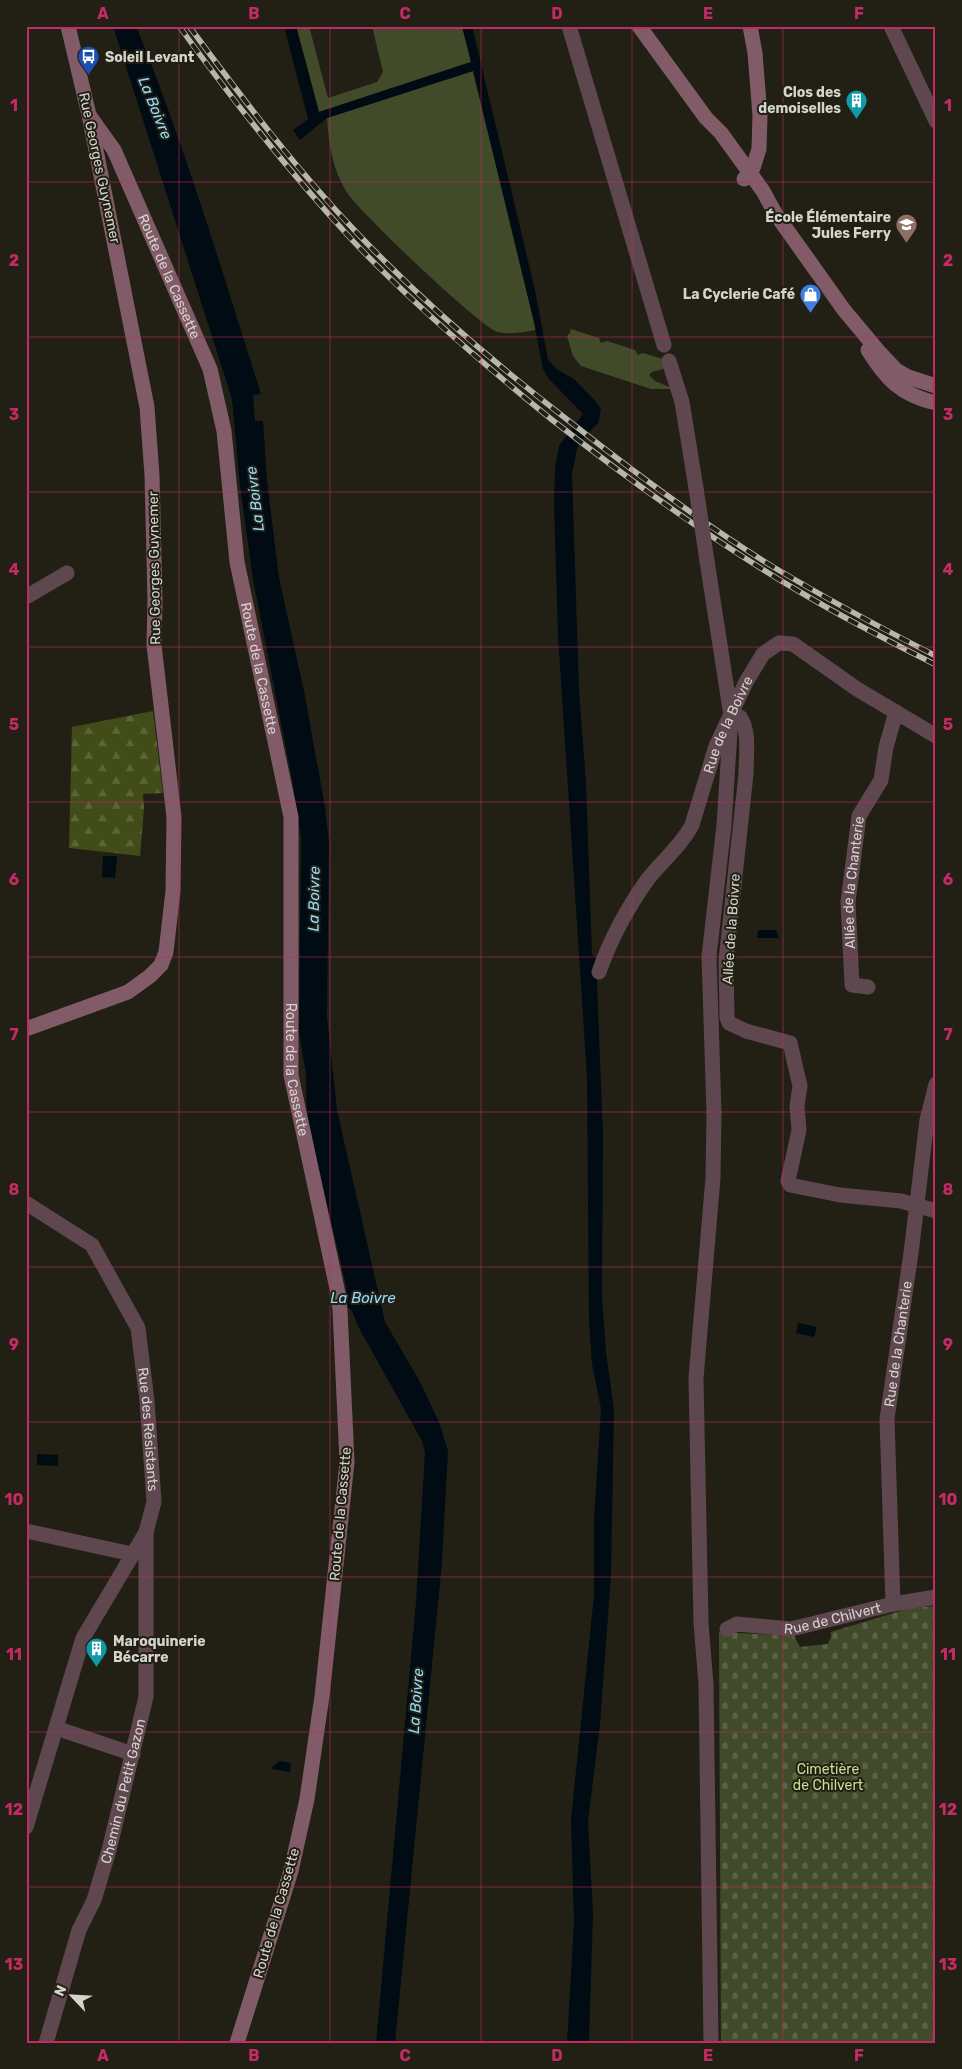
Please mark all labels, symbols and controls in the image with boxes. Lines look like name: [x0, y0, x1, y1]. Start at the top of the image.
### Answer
text: A: [97, 4, 109, 23]
text: B: [248, 4, 260, 23]
text: C: [399, 4, 411, 23]
text: D: [551, 4, 563, 23]
text: E: [703, 4, 713, 23]
text: F: [854, 4, 864, 23]
bus stop icon: Soleil Levant: [77, 45, 101, 76]
place label: Soleil Levant: [105, 49, 195, 66]
water label: La Boivre: [134, 74, 176, 142]
place label: Clos des demoiselles: [758, 84, 841, 117]
building icon: Clos des demoiselles: [845, 88, 869, 119]
street label: Rue Georges Guynemer: [75, 91, 124, 246]
text: 1: [10, 96, 18, 115]
text: 1: [944, 96, 952, 115]
place label: École Élémentaire Jules Ferry: [765, 208, 892, 242]
street label: Route de la Cassette: [134, 212, 204, 342]
school or university icon: École Élémentaire Jules Ferry: [895, 213, 919, 244]
text: 2: [9, 251, 19, 270]
text: 2: [943, 251, 953, 270]
shop icon: La Cyclerie Café: [799, 282, 823, 313]
place label: La Cyclerie Café: [683, 286, 795, 303]
text: 3: [9, 405, 19, 424]
text: 3: [943, 405, 953, 424]
water label: La Boivre: [242, 465, 268, 533]
street label: Rue Georges Guynemer: [145, 490, 164, 645]
text: 4: [9, 560, 20, 579]
text: 4: [943, 560, 954, 579]
street label: Route de la Cassette: [237, 601, 281, 736]
street label: Rue de la Boivre: [700, 673, 757, 776]
text: 5: [9, 715, 19, 734]
text: 5: [943, 715, 953, 734]
street label: Allée de la Chanterie: [840, 815, 868, 949]
water label: La Boivre: [304, 866, 324, 932]
text: 6: [9, 870, 19, 889]
text: 6: [943, 870, 953, 889]
street label: Allée de la Boivre: [719, 873, 744, 985]
street label: Route de la Cassette: [282, 1003, 312, 1138]
text: 7: [9, 1025, 19, 1044]
text: 7: [943, 1025, 953, 1044]
text: 8: [9, 1180, 20, 1199]
text: 8: [943, 1180, 954, 1199]
street label: Rue de la Chanterie: [881, 1280, 916, 1408]
water label: La Boivre: [330, 1289, 396, 1307]
text: 9: [9, 1335, 19, 1354]
text: 9: [943, 1335, 953, 1354]
street label: Rue des Résistants: [134, 1366, 161, 1492]
street label: Route de la Cassette: [326, 1446, 355, 1582]
text: 10: [5, 1490, 24, 1509]
text: 10: [939, 1490, 958, 1509]
street label: Rue de Chilvert: [783, 1599, 883, 1638]
place label: Maroquinerie Bécarre: [113, 1633, 206, 1666]
building icon: Maroquinerie Bécarre: [85, 1637, 109, 1668]
text: 11: [6, 1645, 22, 1664]
text: 11: [940, 1645, 956, 1664]
water label: La Boivre: [405, 1667, 427, 1734]
street label: Chemin du Petit Gazon: [97, 1717, 149, 1866]
park label: Cimetière de Chilvert: [793, 1761, 864, 1794]
text: 12: [5, 1800, 23, 1819]
text: 12: [939, 1800, 957, 1819]
street label: Route de la Cassette: [250, 1846, 303, 1980]
text: 13: [5, 1955, 23, 1974]
text: 13: [939, 1955, 957, 1974]
north arrow: [48, 1972, 98, 2022]
text: N: [51, 1983, 71, 1999]
text: A: [97, 2046, 109, 2065]
text: B: [248, 2046, 260, 2065]
text: C: [399, 2046, 411, 2065]
text: D: [551, 2046, 563, 2065]
text: E: [703, 2046, 713, 2065]
text: F: [854, 2046, 864, 2065]

